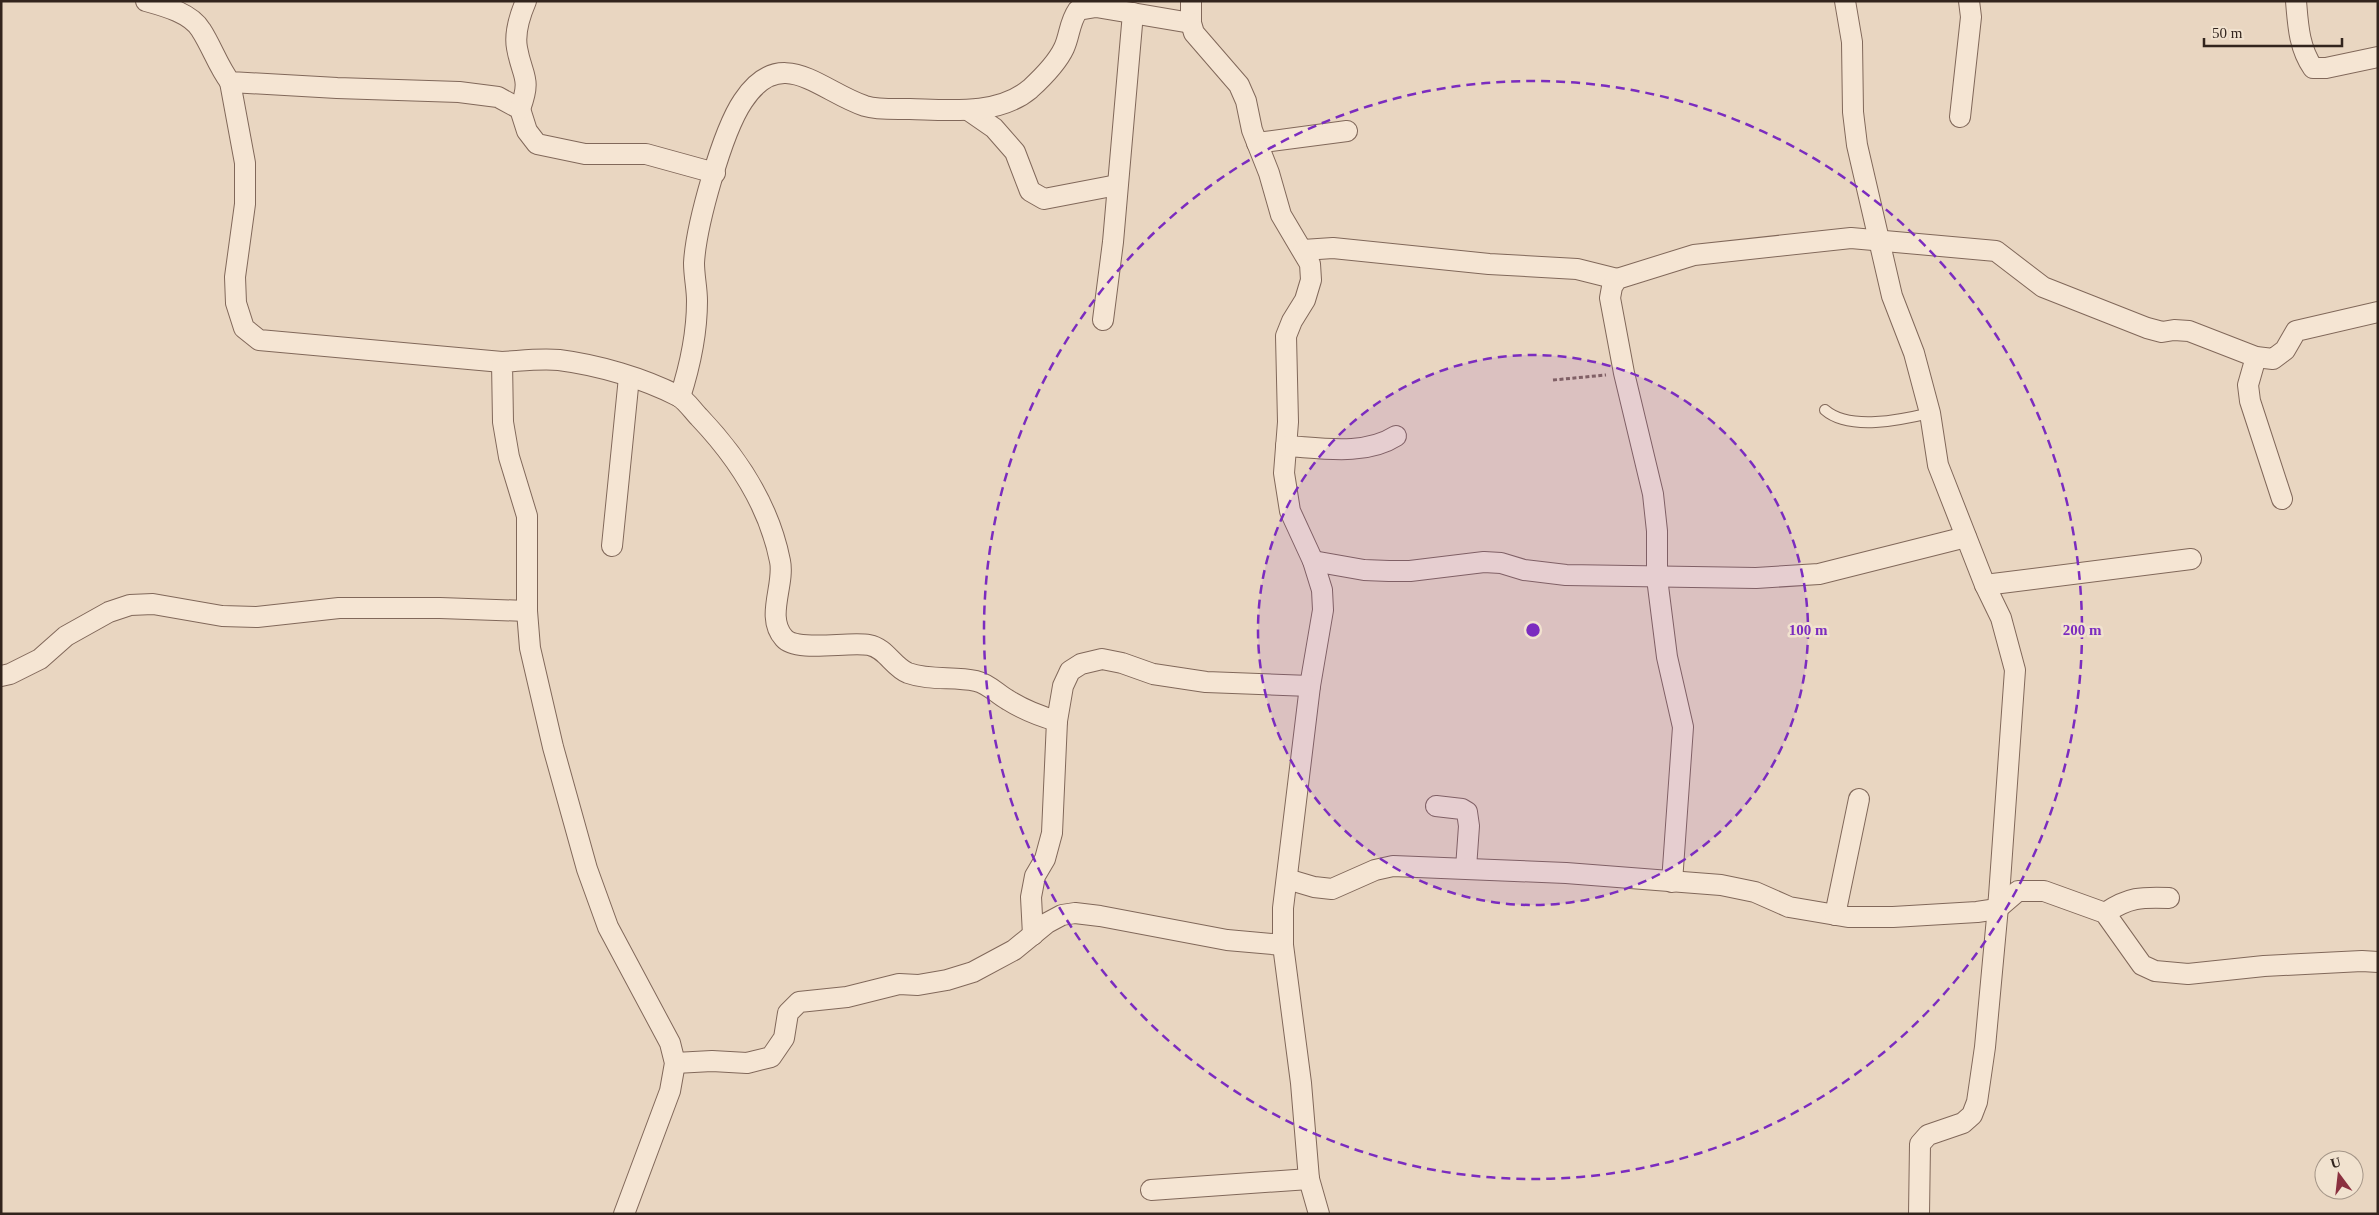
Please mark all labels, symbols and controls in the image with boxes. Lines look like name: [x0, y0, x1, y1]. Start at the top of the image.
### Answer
scale bar: [2204, 15, 2342, 47]
text: 50 m: [2212, 25, 2243, 41]
centre of rings: [1524, 621, 1542, 639]
text: 100 m: [1789, 622, 1828, 638]
text: 200 m: [2063, 622, 2102, 638]
north arrow: [2314, 1150, 2364, 1200]
text: U: [2329, 1154, 2343, 1171]

